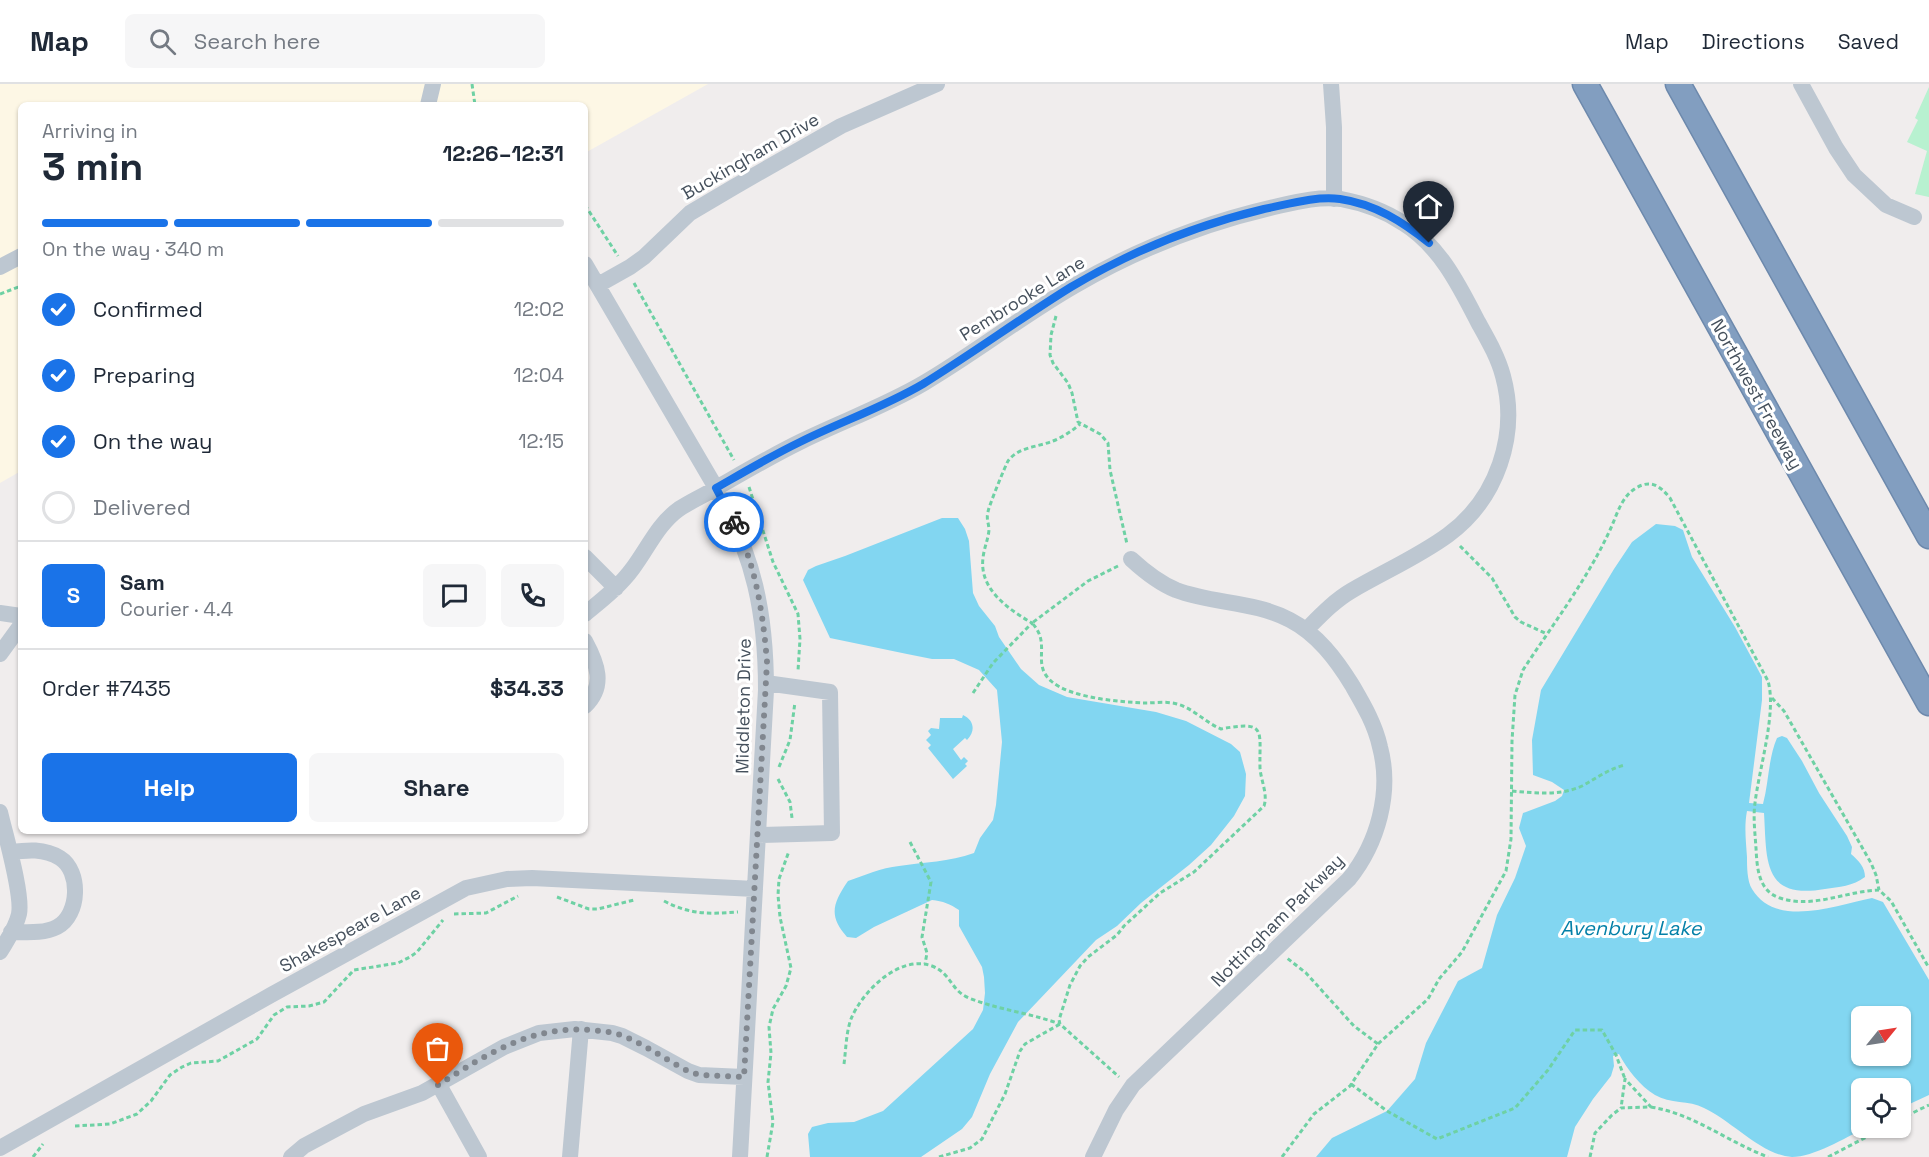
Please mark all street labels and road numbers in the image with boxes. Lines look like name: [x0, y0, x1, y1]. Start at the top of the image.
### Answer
street label: Buckingham Drive: [677, 107, 823, 205]
street label: Pembrooke Lane: [955, 250, 1089, 346]
street label: Northwest Freeway: [1706, 315, 1808, 473]
street label: Middleton Drive: [730, 638, 756, 774]
street label: Nottingham Parkway: [1206, 849, 1348, 991]
street label: Shakespeare Lane: [275, 881, 425, 977]

